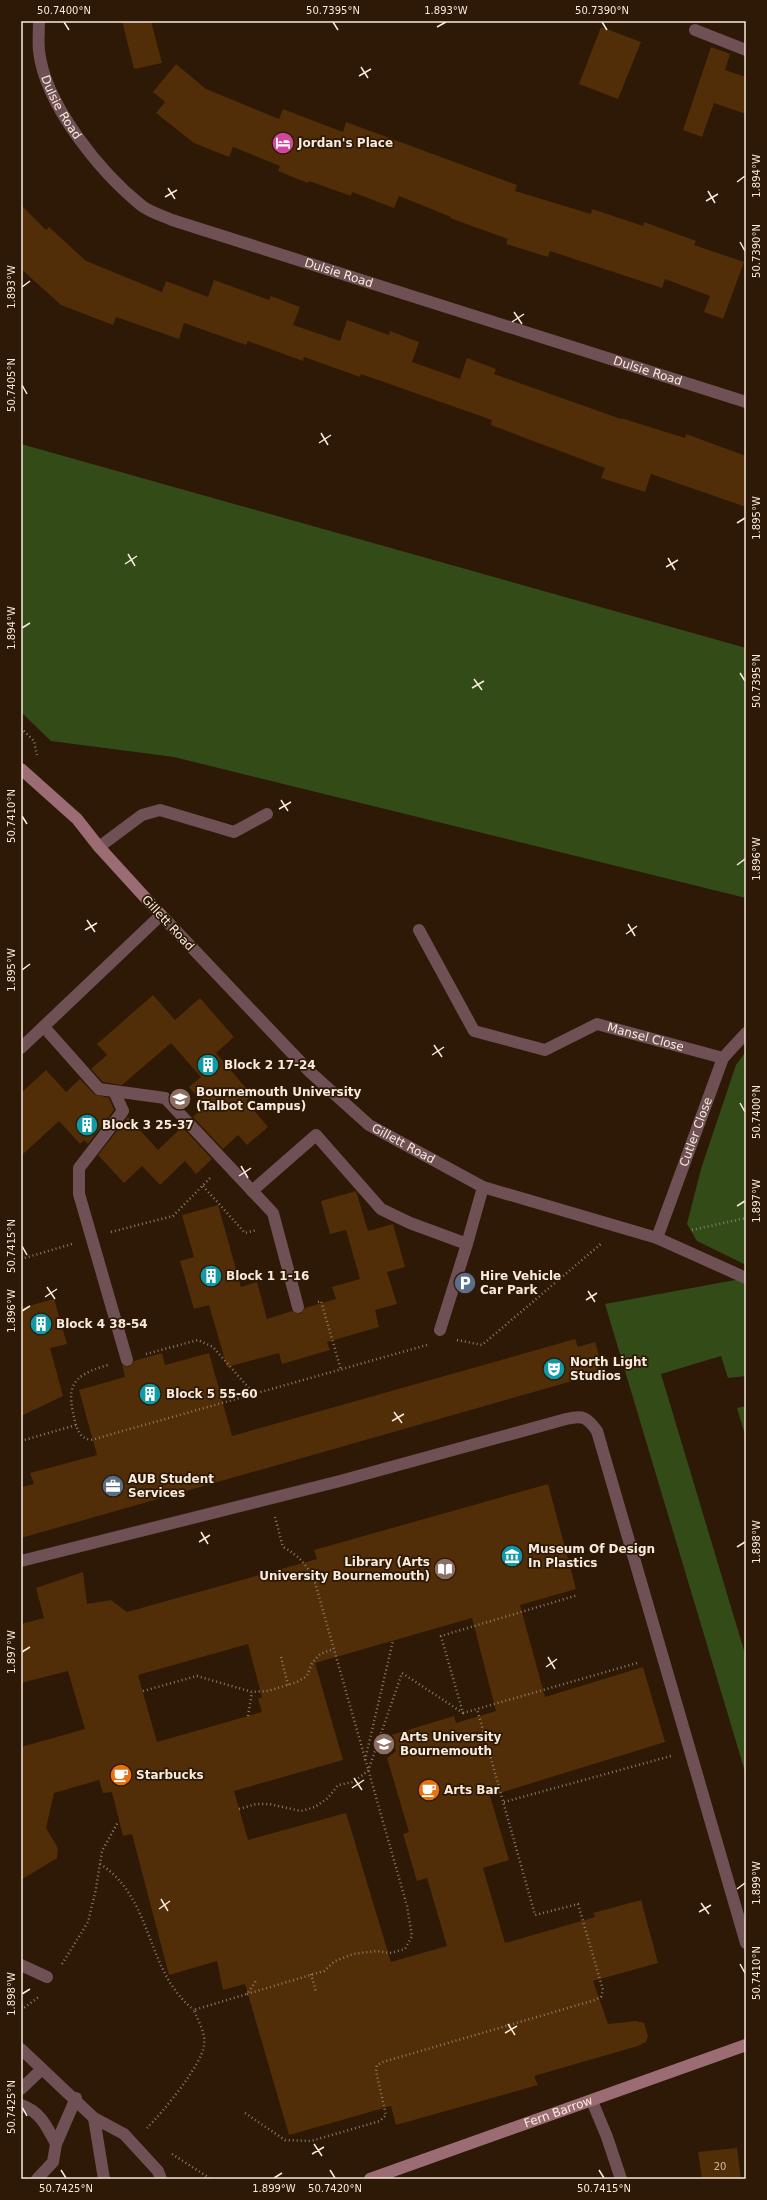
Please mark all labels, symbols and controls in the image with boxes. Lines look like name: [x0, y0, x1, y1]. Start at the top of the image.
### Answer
text: 50.7400°N: [37, 5, 91, 16]
text: 50.7395°N: [306, 5, 360, 16]
text: 1.893°W: [424, 5, 468, 16]
text: 50.7390°N: [575, 5, 629, 16]
street label: Dulsie Road: [38, 73, 84, 142]
hotel icon: Jordan's Place: [270, 130, 296, 156]
place label: Jordan's Place: [297, 136, 393, 150]
text: 1.894°W: [751, 154, 762, 198]
text: 50.7390°N: [751, 224, 762, 278]
street label: Dulsie Road: [303, 255, 375, 290]
text: 1.893°W: [6, 265, 17, 309]
street label: Dulsie Road: [612, 353, 684, 388]
text: 50.7405°N: [6, 358, 17, 412]
text: 1.895°W: [751, 496, 762, 540]
text: 1.894°W: [6, 606, 17, 650]
text: 50.7395°N: [751, 654, 762, 708]
text: 50.7410°N: [6, 789, 17, 843]
text: 1.896°W: [751, 837, 762, 881]
street label: Gillett Road: [139, 893, 197, 953]
text: 1.895°W: [6, 948, 17, 992]
street label: Mansel Close: [606, 1020, 686, 1054]
building icon: Block 2 17-24: [195, 1052, 221, 1078]
place label: Block 2 17-24: [224, 1058, 316, 1072]
place label: Bournemouth University (Talbot Campus): [196, 1085, 362, 1113]
text: 50.7400°N: [751, 1085, 762, 1139]
school or university icon: Bournemouth University (Talbot Campus): [167, 1086, 193, 1112]
street label: Cutler Close: [677, 1095, 715, 1169]
building icon: Block 3 25-37: [74, 1112, 100, 1138]
place label: Block 3 25-37: [102, 1118, 194, 1132]
street label: Gillett Road: [369, 1121, 438, 1167]
text: 1.897°W: [751, 1179, 762, 1223]
text: 50.7415°N: [6, 1219, 17, 1273]
building icon: Block 1 1-16: [198, 1263, 224, 1289]
place label: Block 1 1-16: [226, 1269, 309, 1283]
place label: Hire Vehicle Car Park: [480, 1269, 561, 1297]
parking icon: Hire Vehicle Car Park: [452, 1270, 478, 1296]
text: 1.896°W: [6, 1289, 17, 1333]
building icon: Block 4 38-54: [28, 1311, 54, 1337]
place label: Block 4 38-54: [56, 1317, 148, 1331]
place label: North Light Studios: [570, 1355, 648, 1383]
theatre icon: North Light Studios: [541, 1356, 567, 1382]
building icon: Block 5 55-60: [137, 1381, 163, 1407]
place label: Block 5 55-60: [166, 1387, 258, 1401]
place label: AUB Student Services: [128, 1472, 214, 1500]
office icon: AUB Student Services: [100, 1473, 126, 1499]
text: 1.898°W: [751, 1520, 762, 1564]
place label: Museum Of Design In Plastics: [528, 1542, 655, 1570]
museum icon: Museum Of Design In Plastics: [499, 1543, 525, 1569]
place label: Library (Arts University Bournemouth): [259, 1555, 430, 1583]
library icon: Library (Arts University Bournemouth): [432, 1556, 458, 1582]
text: 1.897°W: [6, 1630, 17, 1674]
place label: Arts University Bournemouth: [400, 1730, 502, 1758]
school or university icon: Arts University Bournemouth: [371, 1731, 397, 1757]
cafe icon: Starbucks: [108, 1762, 134, 1788]
place label: Starbucks: [136, 1768, 204, 1782]
cafe icon: Arts Bar: [416, 1777, 442, 1803]
place label: Arts Bar: [444, 1783, 500, 1797]
text: 1.899°W: [751, 1861, 762, 1905]
text: 50.7410°N: [751, 1946, 762, 2000]
text: 1.898°W: [6, 1972, 17, 2016]
text: 50.7425°N: [6, 2080, 17, 2134]
street label: Fern Barrow: [522, 2093, 595, 2131]
house number: 20: [714, 2161, 726, 2172]
text: 50.7425°N: [39, 2183, 93, 2194]
text: 1.899°W: [252, 2183, 296, 2194]
text: 50.7420°N: [308, 2183, 362, 2194]
text: 50.7415°N: [577, 2183, 631, 2194]

